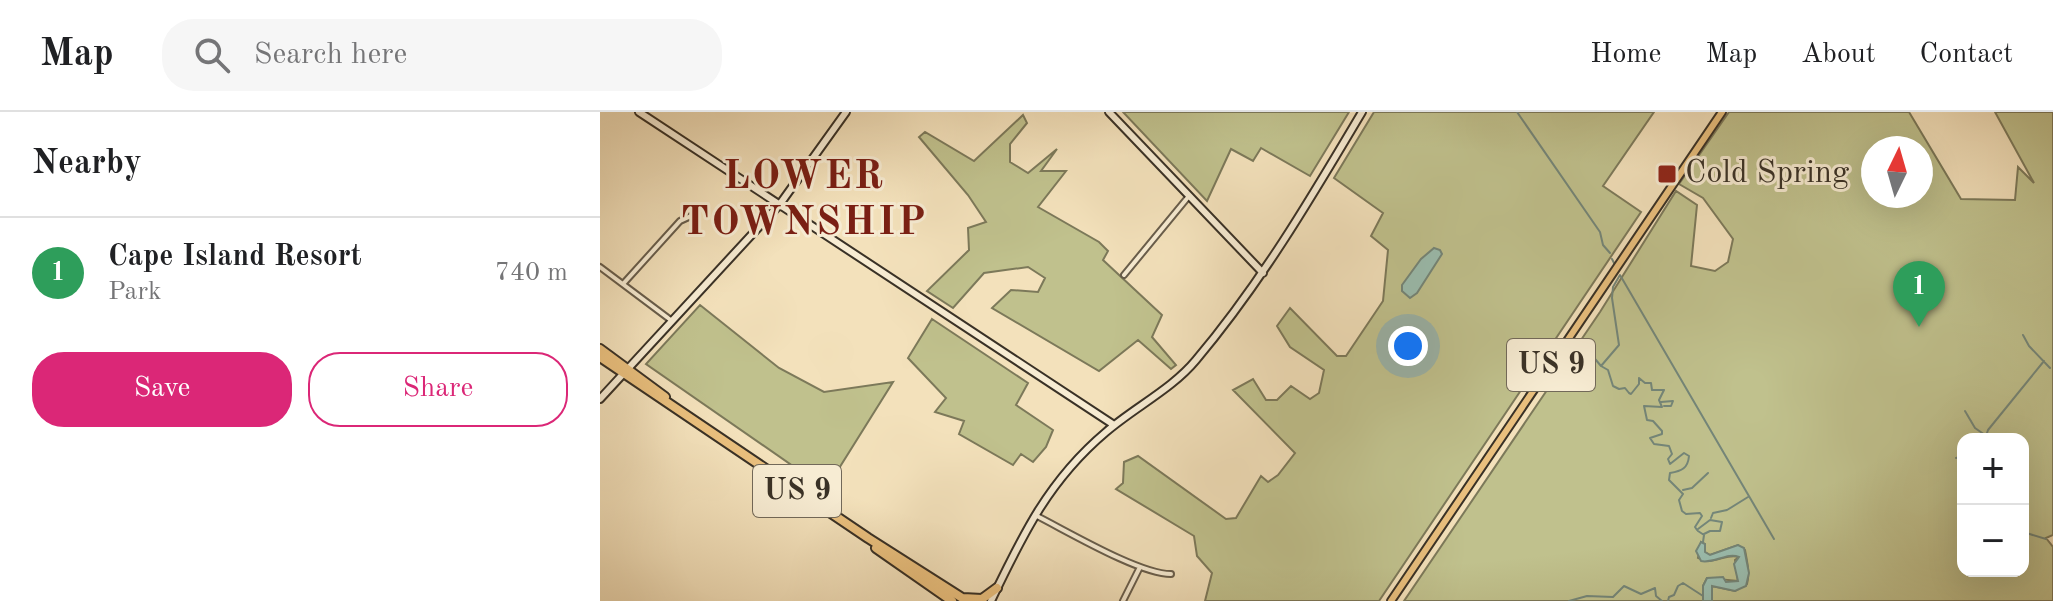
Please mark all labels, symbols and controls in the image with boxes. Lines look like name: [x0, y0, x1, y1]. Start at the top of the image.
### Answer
search box: [162, 19, 722, 91]
icon: search: [190, 33, 234, 77]
text: Map: [40, 36, 114, 74]
text: Search here: [254, 40, 407, 70]
text: Home: [1590, 41, 1661, 69]
text: Map: [1705, 41, 1757, 69]
text: About: [1801, 41, 1876, 69]
text: Contact: [1920, 41, 2013, 69]
north arrow: [1861, 136, 1933, 208]
text: Nearby: [32, 147, 142, 181]
district label: LOWER TOWNSHIP: [681, 158, 927, 244]
place label: Cold Spring: [1685, 158, 1849, 190]
marker: Cold Spring: [1656, 163, 1678, 185]
text: Cape Island Resort: [108, 242, 362, 272]
text: 1: [50, 260, 66, 286]
text: 740 m: [495, 260, 568, 286]
pin: 1: [1893, 261, 1945, 327]
text: Park: [108, 279, 162, 305]
your location: [1388, 326, 1428, 366]
road number: US 9: [1507, 339, 1595, 391]
button: Save: [32, 352, 292, 427]
button: Share: [308, 352, 568, 427]
map controls: [1957, 433, 2029, 577]
button: +: [1957, 433, 2029, 505]
road number: US 9: [753, 465, 841, 517]
button: −: [1957, 505, 2029, 577]

